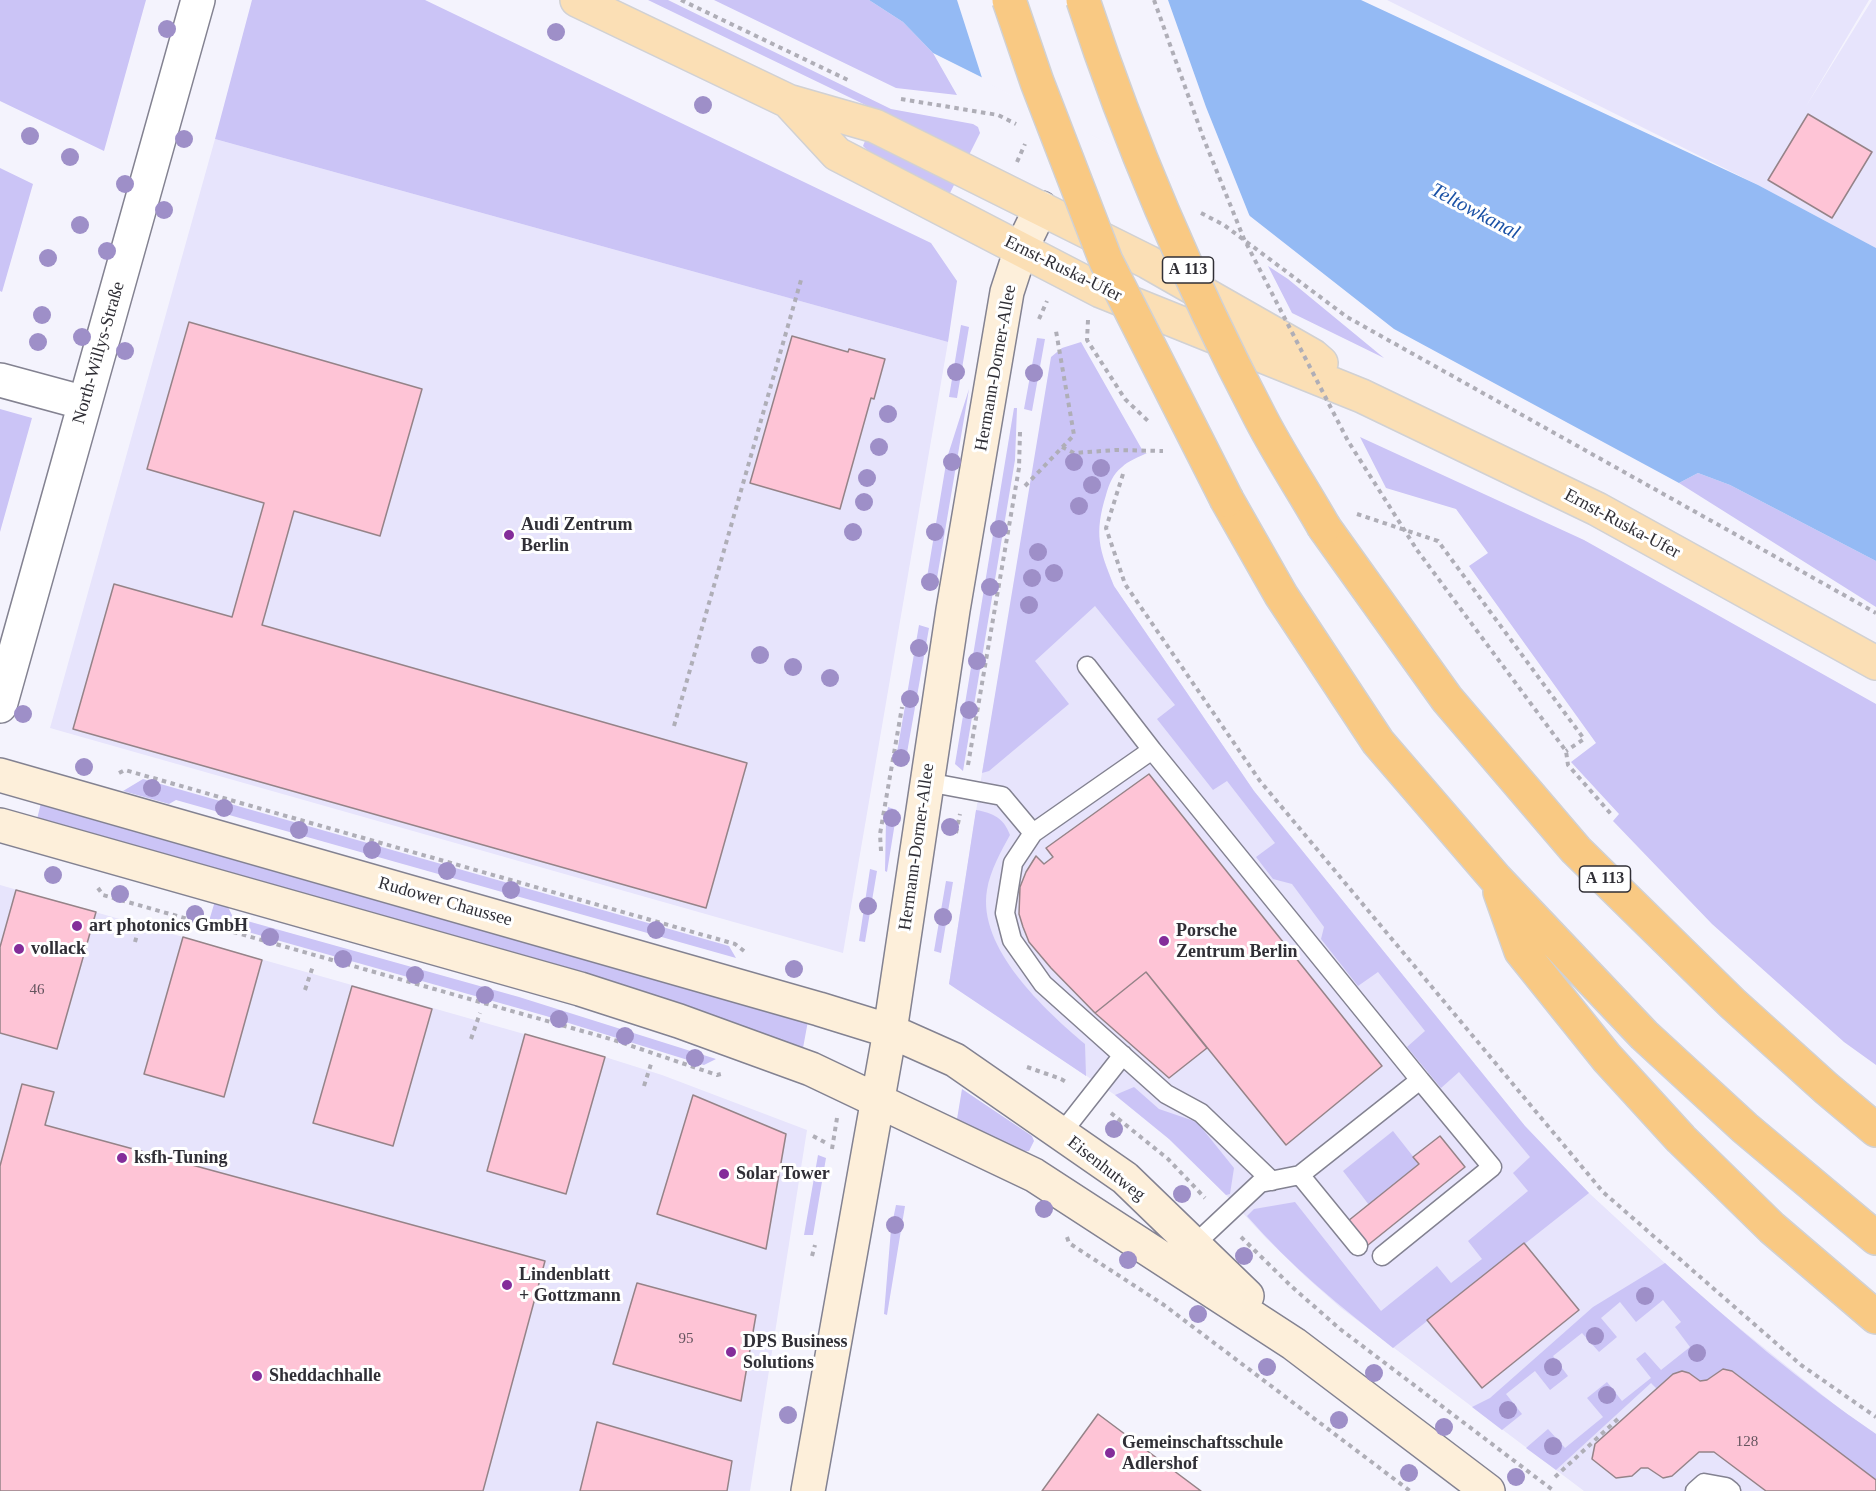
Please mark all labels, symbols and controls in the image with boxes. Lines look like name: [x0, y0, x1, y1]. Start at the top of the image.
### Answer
water label: Teltowkanal: [1427, 179, 1523, 245]
street label: Ernst-Ruska-Ufer: [1001, 231, 1125, 307]
road number: A 113: [1162, 257, 1214, 283]
street label: North-Willys-Straße: [68, 279, 130, 427]
street label: Hermann-Dorner-Allee: [971, 283, 1021, 453]
street label: Ernst-Ruska-Ufer: [1560, 484, 1684, 564]
place label: Audi Zentrum Berlin: [521, 514, 633, 556]
marker: Audi Zentrum Berlin: [502, 528, 516, 542]
street label: Hermann-Dorner-Allee: [895, 762, 939, 932]
road number: A 113: [1580, 866, 1630, 892]
street label: Rudower Chaussee: [375, 873, 515, 931]
place label: art photonics GmbH: [89, 915, 248, 937]
marker: art photonics GmbH: [70, 919, 84, 933]
place label: Porsche Zentrum Berlin: [1176, 920, 1297, 962]
marker: Porsche Zentrum Berlin: [1157, 934, 1171, 948]
place label: vollack: [31, 938, 86, 960]
marker: vollack: [12, 942, 26, 956]
house number: 46: [30, 981, 44, 999]
street label: Eisenhutweg: [1063, 1132, 1149, 1206]
place label: ksfh-Tuning: [134, 1147, 227, 1169]
marker: ksfh-Tuning: [115, 1151, 129, 1165]
place label: Solar Tower: [736, 1163, 830, 1185]
marker: Solar Tower: [717, 1167, 731, 1181]
place label: Lindenblatt + Gottzmann: [519, 1264, 621, 1306]
marker: Lindenblatt + Gottzmann: [500, 1278, 514, 1292]
house number: 95: [678, 1330, 694, 1348]
place label: DPS Business Solutions: [743, 1331, 848, 1374]
marker: DPS Business Solutions: [724, 1345, 738, 1359]
place label: Sheddachhalle: [269, 1365, 381, 1387]
marker: Sheddachhalle: [250, 1369, 264, 1383]
place label: Gemeinschaftsschule Adlershof: [1122, 1432, 1283, 1474]
house number: 128: [1736, 1433, 1758, 1451]
marker: Gemeinschaftsschule Adlershof: [1103, 1446, 1117, 1460]

